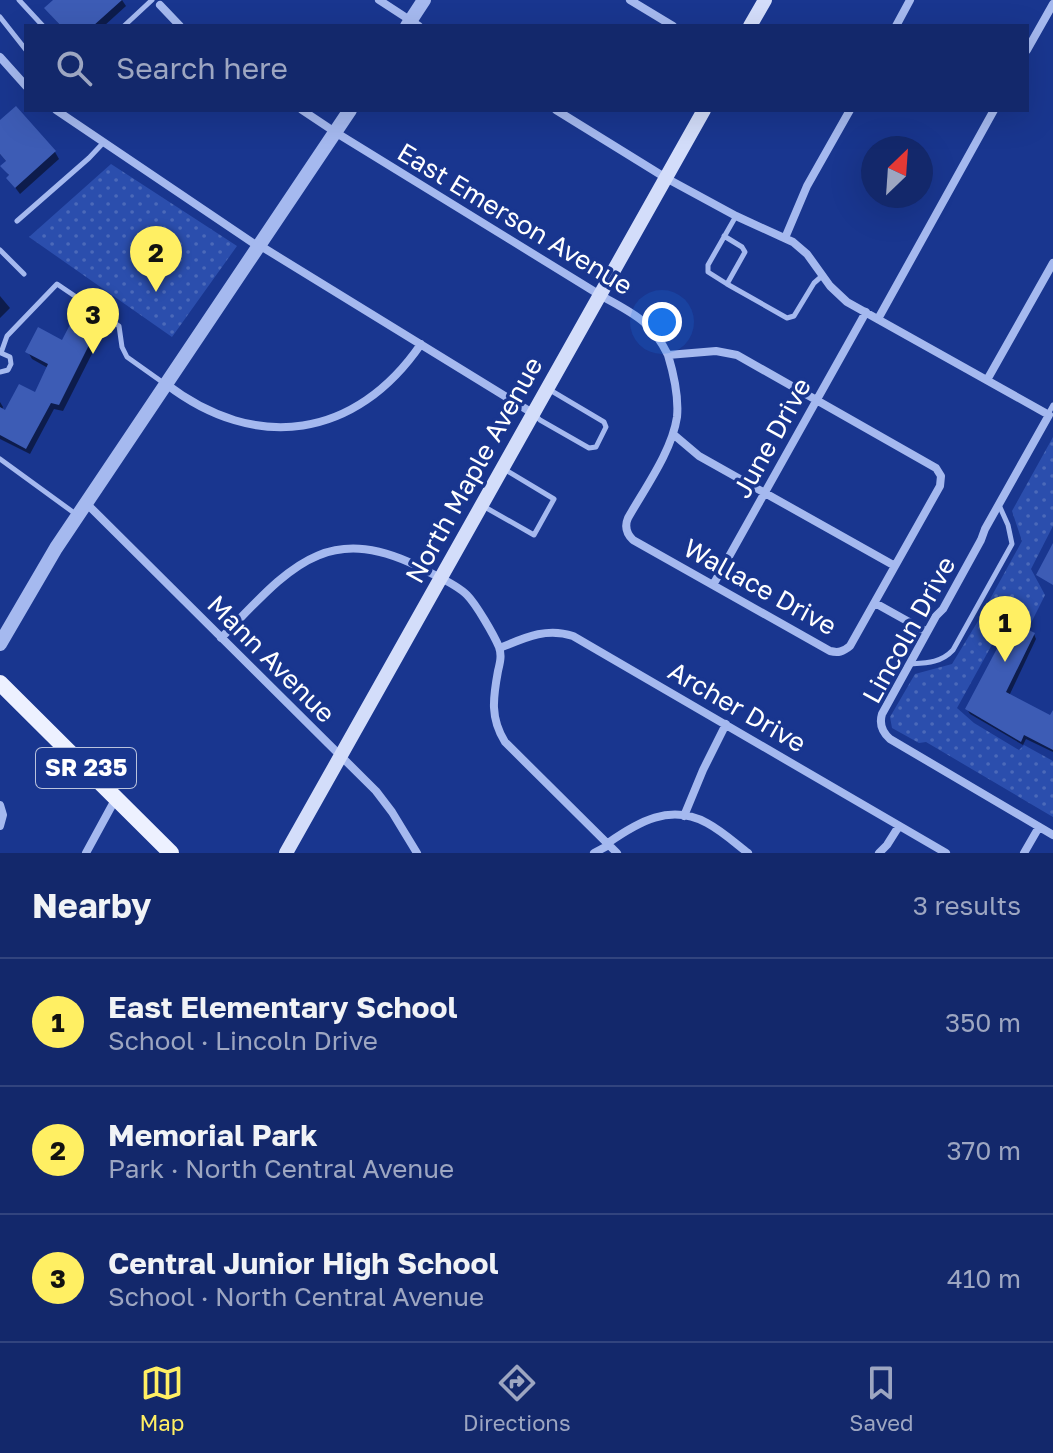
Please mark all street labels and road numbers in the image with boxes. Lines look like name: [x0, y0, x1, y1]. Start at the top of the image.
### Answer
street label: East Emerson Avenue: [392, 136, 638, 301]
street label: North Maple Avenue: [399, 351, 549, 588]
street label: June Drive: [726, 372, 817, 503]
street label: Wallace Drive: [678, 532, 842, 641]
street label: Lincoln Drive: [856, 551, 962, 708]
street label: Mann Avenue: [201, 589, 341, 729]
street label: Archer Drive: [663, 655, 812, 758]
road number: SR 235: [36, 748, 136, 788]

